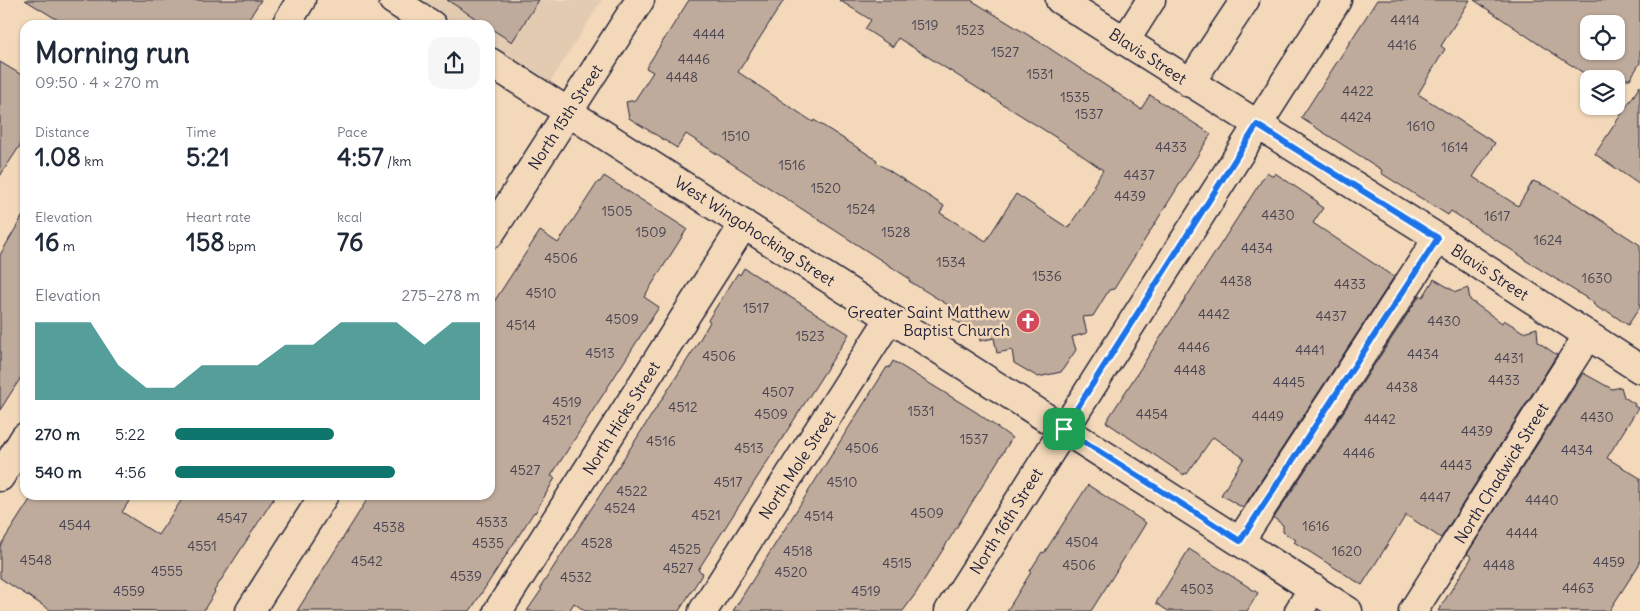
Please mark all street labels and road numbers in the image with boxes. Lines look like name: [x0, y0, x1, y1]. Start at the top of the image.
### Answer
street label: Blavis Street: [1106, 24, 1191, 89]
street label: North 15th Street: [524, 60, 607, 173]
street label: West Wingohocking Street: [671, 172, 839, 291]
street label: Blavis Street: [1448, 240, 1533, 305]
street label: North Hicks Street: [578, 357, 664, 478]
street label: North Chadwick Street: [1450, 398, 1553, 547]
street label: North Mole Street: [754, 406, 840, 523]
street label: North 16th Street: [965, 464, 1047, 578]

